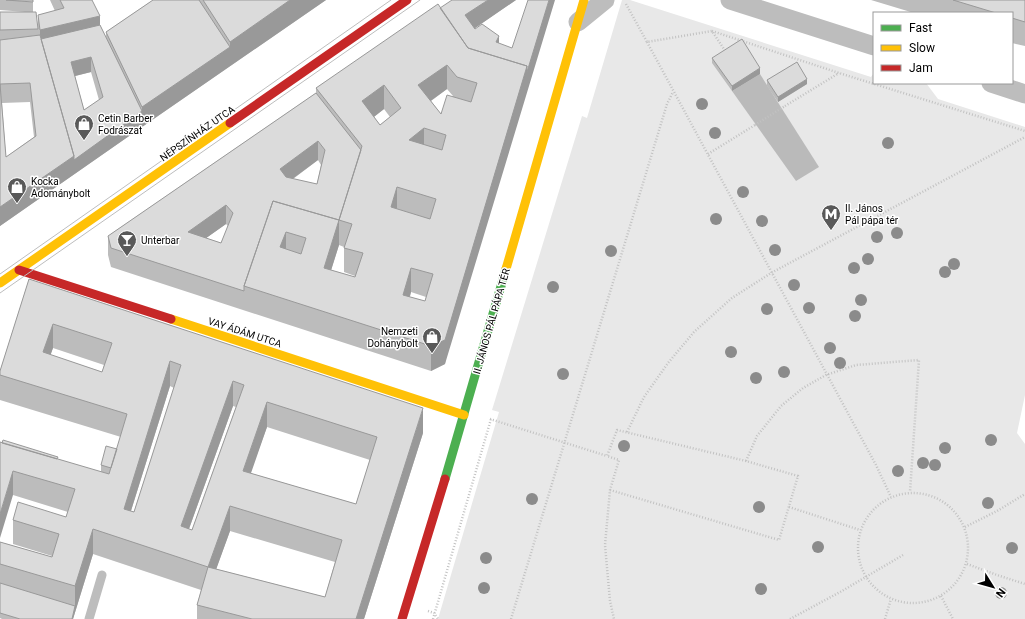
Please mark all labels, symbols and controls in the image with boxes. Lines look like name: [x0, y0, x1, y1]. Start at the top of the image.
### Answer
legend: [873, 12, 1013, 84]
text: Fast: [909, 21, 932, 35]
text: Slow: [909, 41, 935, 55]
text: Jam: [909, 61, 933, 75]
street label: NÉPSZÍNHÁZ UTCA: [157, 102, 237, 163]
shop icon: Cetin Barber Fodrászat: [73, 113, 95, 141]
place label: Cetin Barber Fodrászat: [98, 113, 153, 136]
shop icon: Kocka Adománybolt: [6, 176, 28, 204]
place label: Kocka Adománybolt: [31, 176, 90, 199]
metro station icon: II. János Pál pápa tér: [820, 203, 842, 231]
place label: II. János Pál pápa tér: [845, 203, 899, 226]
bar icon: Unterbar: [116, 229, 138, 257]
place label: Unterbar: [141, 235, 180, 246]
street label: II. JÁNOS PÁL PÁPA TÉR: [470, 267, 512, 375]
street label: VAY ÁDÁM UTCA: [207, 314, 284, 350]
place label: Nemzeti Dohánybolt: [368, 326, 418, 349]
shop icon: Nemzeti Dohánybolt: [421, 326, 443, 354]
north arrow: [973, 567, 1013, 607]
text: N: [993, 586, 1008, 600]

